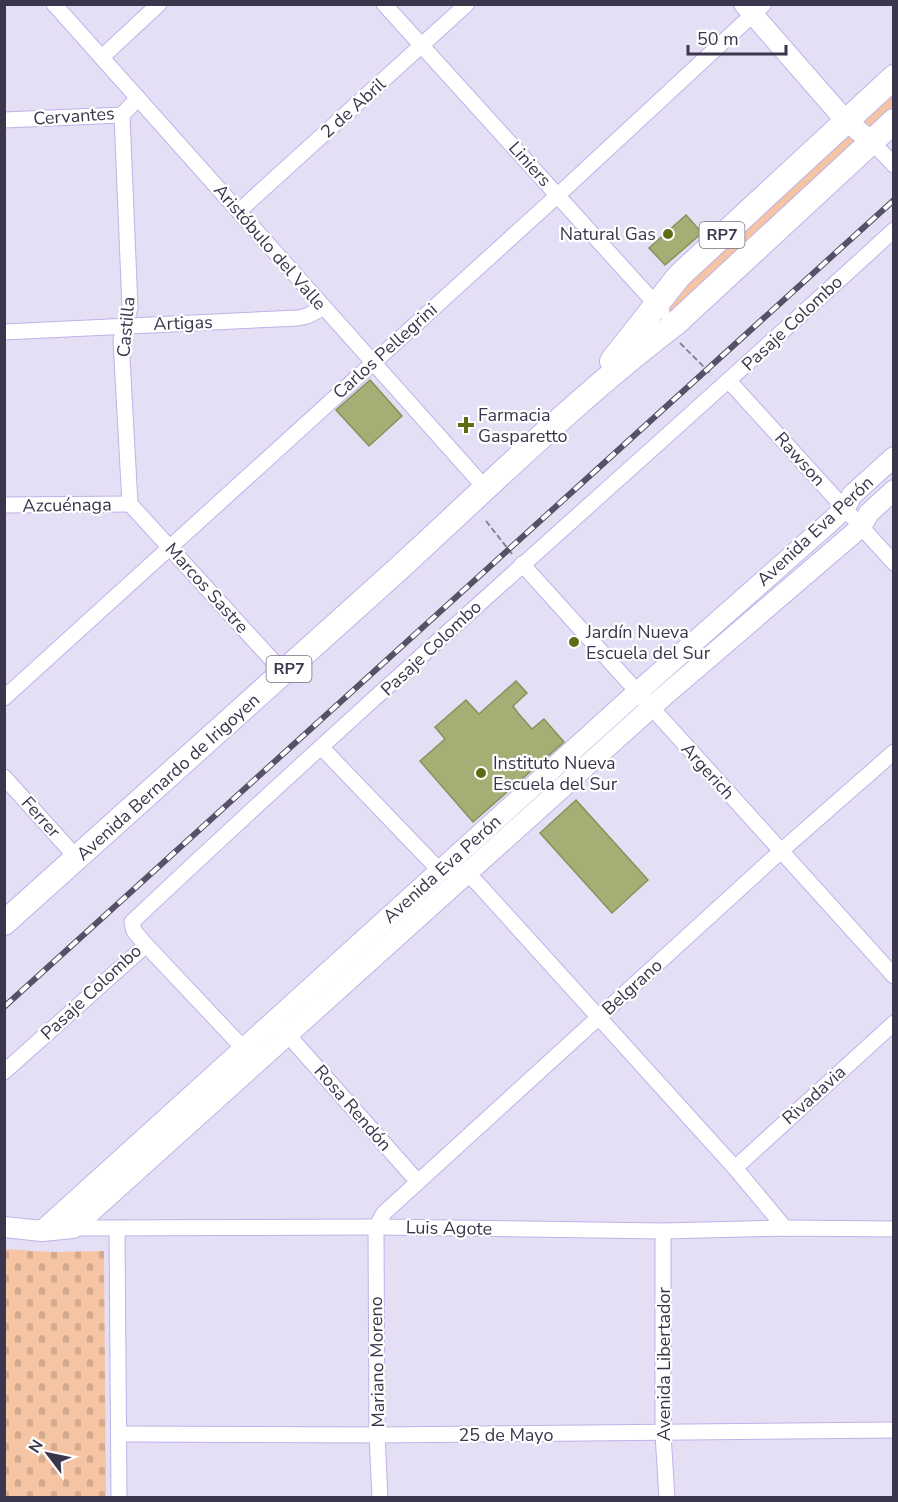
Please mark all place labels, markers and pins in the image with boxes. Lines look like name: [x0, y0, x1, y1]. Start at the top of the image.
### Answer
place label: Natural Gas: [560, 222, 656, 246]
marker: Natural Gas: [661, 227, 675, 241]
place label: Farmacia Gasparetto: [478, 403, 567, 448]
marker: Farmacia Gasparetto: [459, 418, 473, 432]
place label: Jardín Nueva Escuela del Sur: [585, 620, 711, 665]
marker: Jardín Nueva Escuela del Sur: [567, 635, 581, 649]
place label: Instituto Nueva Escuela del Sur: [493, 751, 618, 796]
marker: Instituto Nueva Escuela del Sur: [474, 766, 488, 780]

